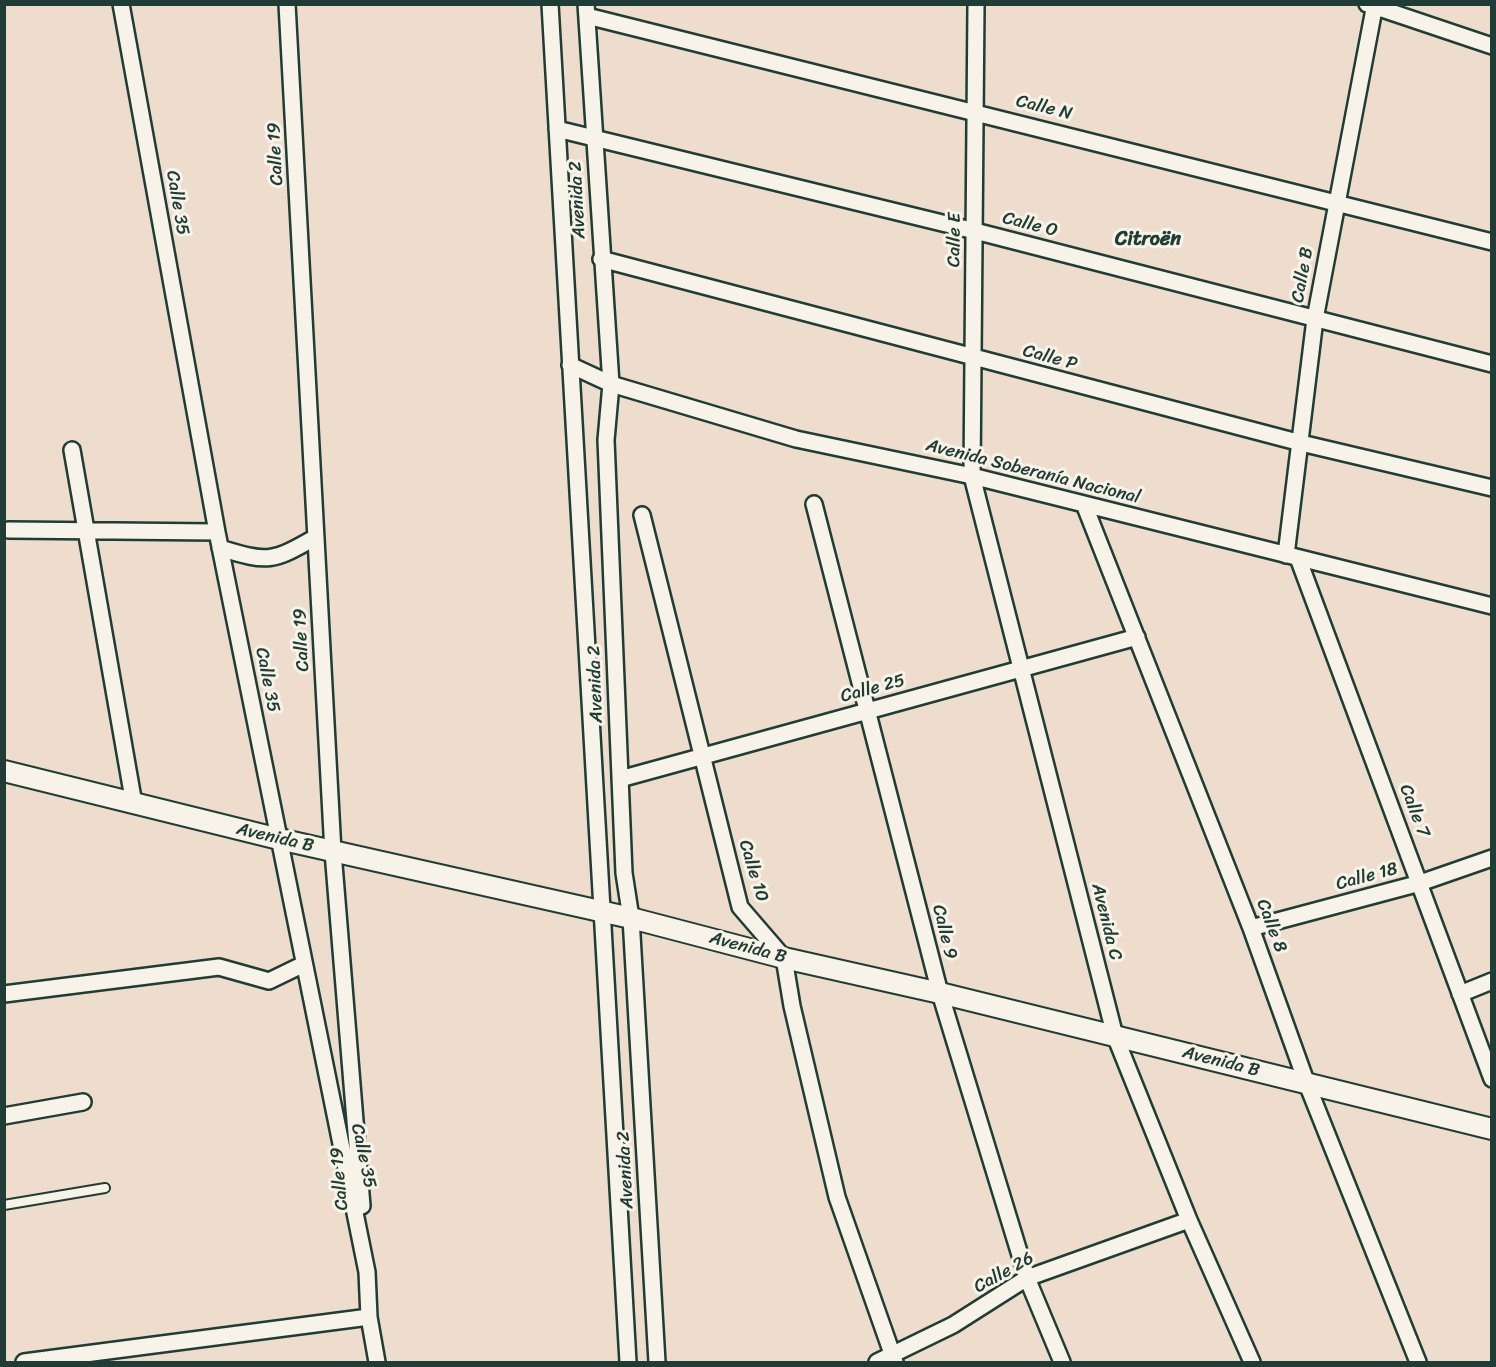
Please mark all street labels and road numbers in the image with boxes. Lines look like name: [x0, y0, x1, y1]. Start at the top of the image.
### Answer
street label: Calle N: [1014, 91, 1074, 125]
street label: Calle 19: [264, 122, 288, 186]
street label: Avenida 2: [565, 161, 591, 239]
street label: Calle 35: [161, 169, 193, 237]
street label: Calle O: [1000, 208, 1060, 242]
street label: Calle E: [944, 213, 966, 267]
street label: Calle B: [1288, 246, 1318, 304]
street label: Calle P: [1020, 340, 1080, 376]
street label: Avenida Soberanía Nacional: [924, 435, 1142, 509]
street label: Calle 19: [290, 608, 314, 672]
street label: Avenida 2: [584, 645, 608, 723]
street label: Calle 35: [250, 646, 284, 714]
street label: Calle 25: [838, 670, 908, 708]
street label: Calle 7: [1394, 782, 1434, 840]
street label: Avenida B: [234, 819, 316, 857]
street label: Calle 10: [733, 837, 773, 905]
street label: Calle 18: [1334, 858, 1400, 896]
street label: Avenida C: [1086, 881, 1126, 963]
street label: Calle 8: [1251, 896, 1291, 956]
street label: Calle 9: [927, 902, 961, 962]
street label: Avenida B: [707, 927, 789, 969]
street label: Avenida B: [1180, 1042, 1262, 1082]
street label: Calle 35: [346, 1122, 380, 1190]
street label: Avenida 2: [613, 1131, 639, 1209]
street label: Calle 19: [326, 1147, 354, 1211]
street label: Calle 26: [970, 1248, 1038, 1298]

